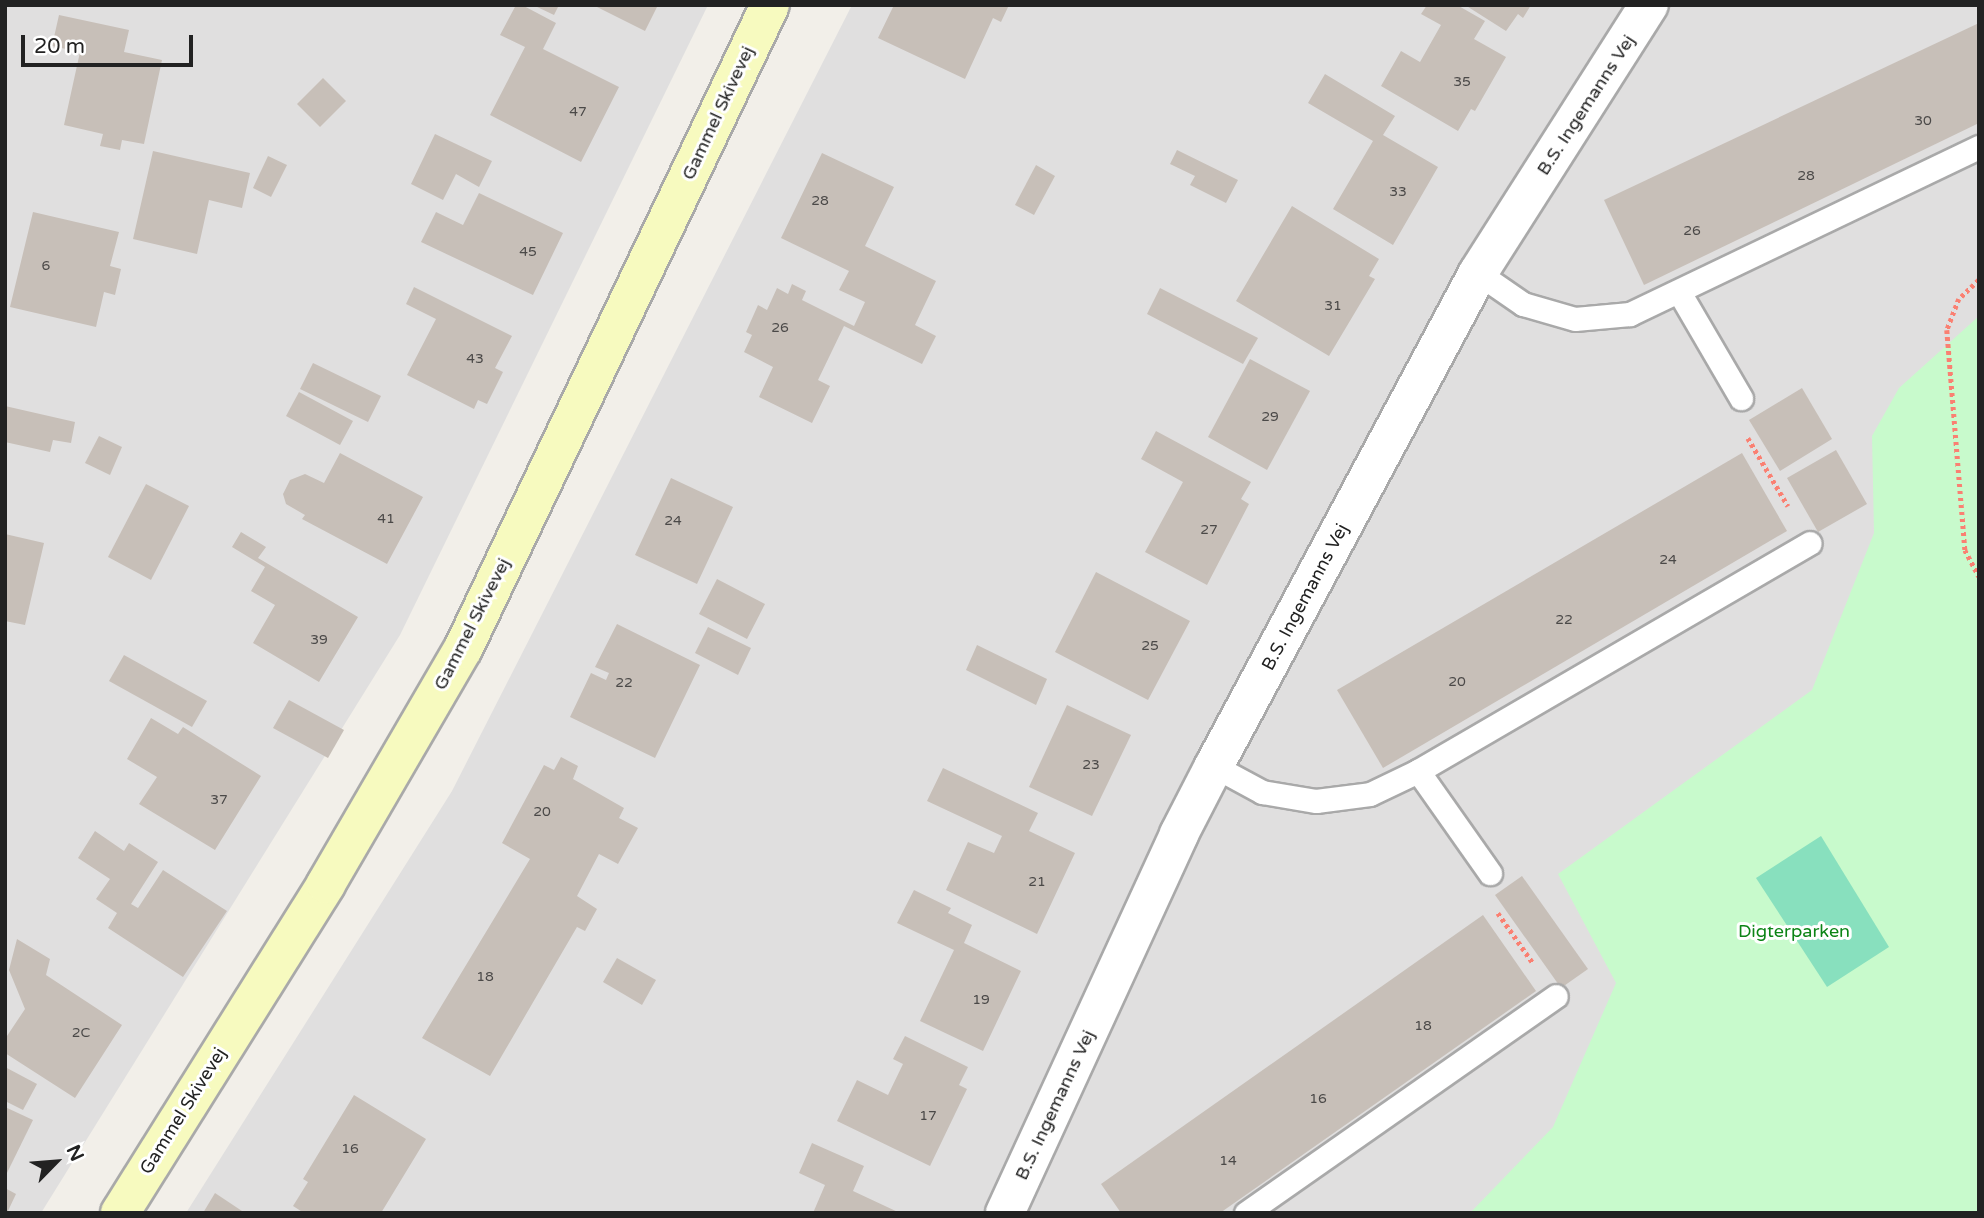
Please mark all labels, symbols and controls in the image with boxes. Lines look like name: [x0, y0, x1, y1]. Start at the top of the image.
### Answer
scale bar: [24, 21, 196, 65]
street label: B.S. Ingemanns Vej: [1533, 31, 1639, 179]
text: 20 m: [34, 34, 85, 59]
street label: Gammel Skivevej: [678, 43, 758, 183]
house number: 35: [1453, 74, 1471, 90]
house number: 47: [569, 104, 587, 120]
house number: 30: [1914, 113, 1932, 129]
house number: 28: [1797, 168, 1815, 184]
house number: 33: [1389, 184, 1407, 200]
house number: 28: [811, 193, 829, 209]
house number: 26: [1683, 223, 1701, 239]
house number: 45: [519, 244, 537, 260]
house number: 6: [42, 258, 50, 274]
house number: 31: [1324, 298, 1342, 314]
house number: 26: [771, 320, 789, 336]
house number: 43: [466, 351, 484, 367]
house number: 29: [1261, 409, 1279, 425]
house number: 41: [377, 511, 395, 527]
house number: 24: [664, 513, 682, 529]
street label: B.S. Ingemanns Vej: [1257, 520, 1353, 674]
house number: 27: [1200, 522, 1218, 538]
house number: 24: [1659, 552, 1677, 568]
street label: Gammel Skivevej: [429, 554, 515, 694]
house number: 22: [1555, 612, 1573, 628]
house number: 39: [310, 632, 328, 648]
house number: 25: [1141, 638, 1159, 654]
house number: 20: [1448, 674, 1466, 690]
house number: 22: [615, 675, 633, 691]
house number: 23: [1082, 757, 1100, 773]
house number: 37: [210, 792, 228, 808]
house number: 20: [533, 804, 551, 820]
house number: 21: [1028, 874, 1046, 890]
park label: Digterparken: [1738, 920, 1850, 942]
house number: 18: [476, 969, 494, 985]
house number: 19: [972, 992, 990, 1008]
house number: 18: [1414, 1018, 1432, 1034]
house number: 2C: [72, 1025, 90, 1041]
street label: B.S. Ingemanns Vej: [1011, 1027, 1099, 1183]
street label: Gammel Skivevej: [135, 1044, 231, 1178]
house number: 16: [1309, 1091, 1327, 1107]
house number: 17: [919, 1108, 937, 1124]
north arrow: [21, 1127, 91, 1197]
house number: 16: [341, 1141, 359, 1157]
text: N: [62, 1142, 88, 1165]
house number: 14: [1219, 1153, 1237, 1169]

